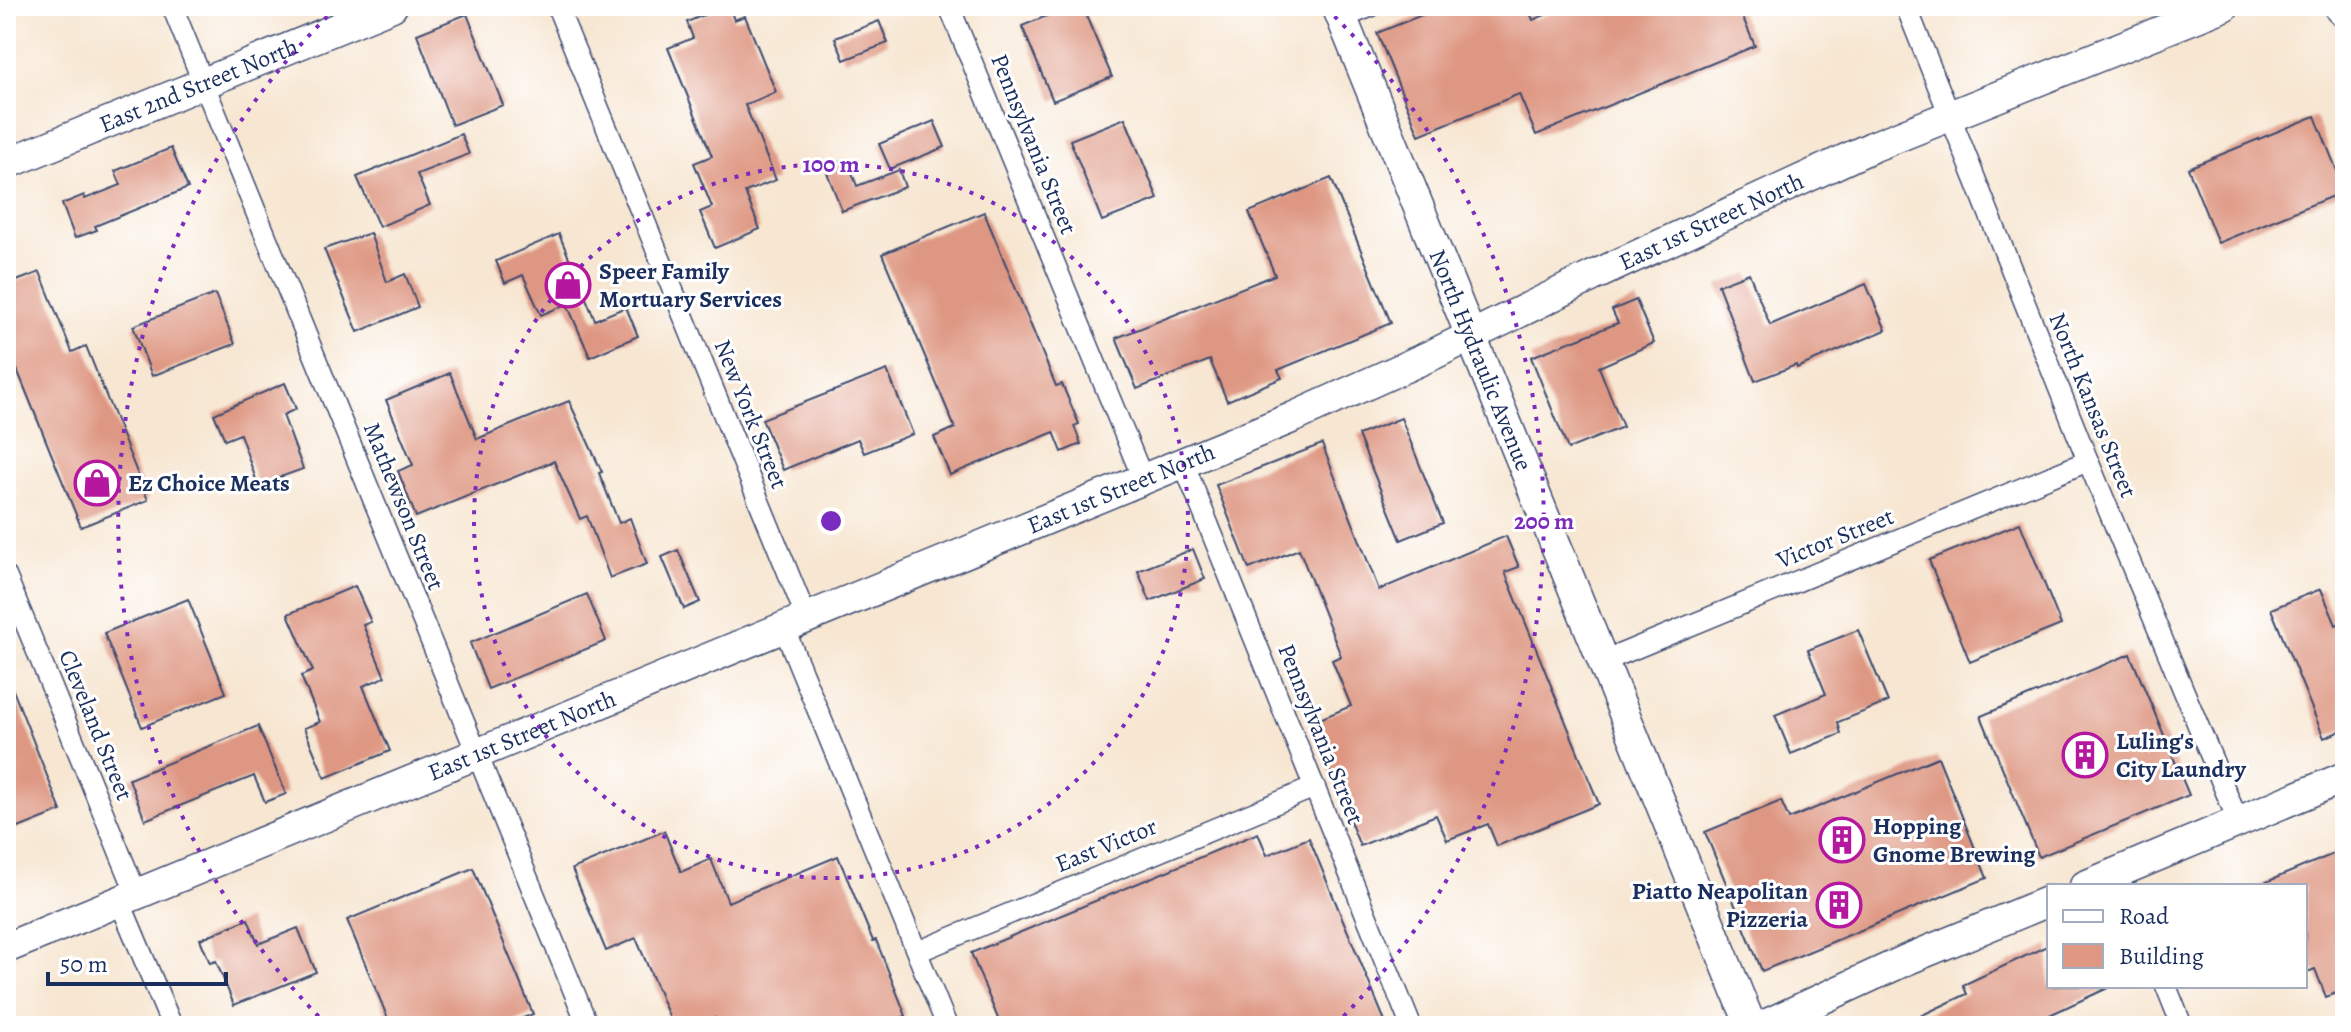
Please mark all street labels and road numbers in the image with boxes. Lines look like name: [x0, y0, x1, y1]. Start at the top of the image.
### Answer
street label: East 2nd Street North: [94, 30, 303, 140]
street label: Pennsylvania Street: [983, 49, 1085, 239]
street label: East 1st Street North: [1614, 165, 1809, 278]
street label: North Hydraulic Avenue: [1421, 244, 1540, 475]
street label: North Kansas Street: [2041, 308, 2145, 502]
street label: New York Street: [707, 335, 795, 493]
street label: Mathewson Street: [356, 417, 452, 595]
street label: East 1st Street North: [1022, 435, 1220, 541]
street label: Victor Street: [1771, 500, 1898, 576]
street label: Pennsylvania Street: [1270, 639, 1372, 829]
street label: Cleveland Street: [51, 645, 141, 805]
street label: East 1st Street North: [423, 682, 621, 788]
street label: East Victor: [1050, 810, 1162, 880]

